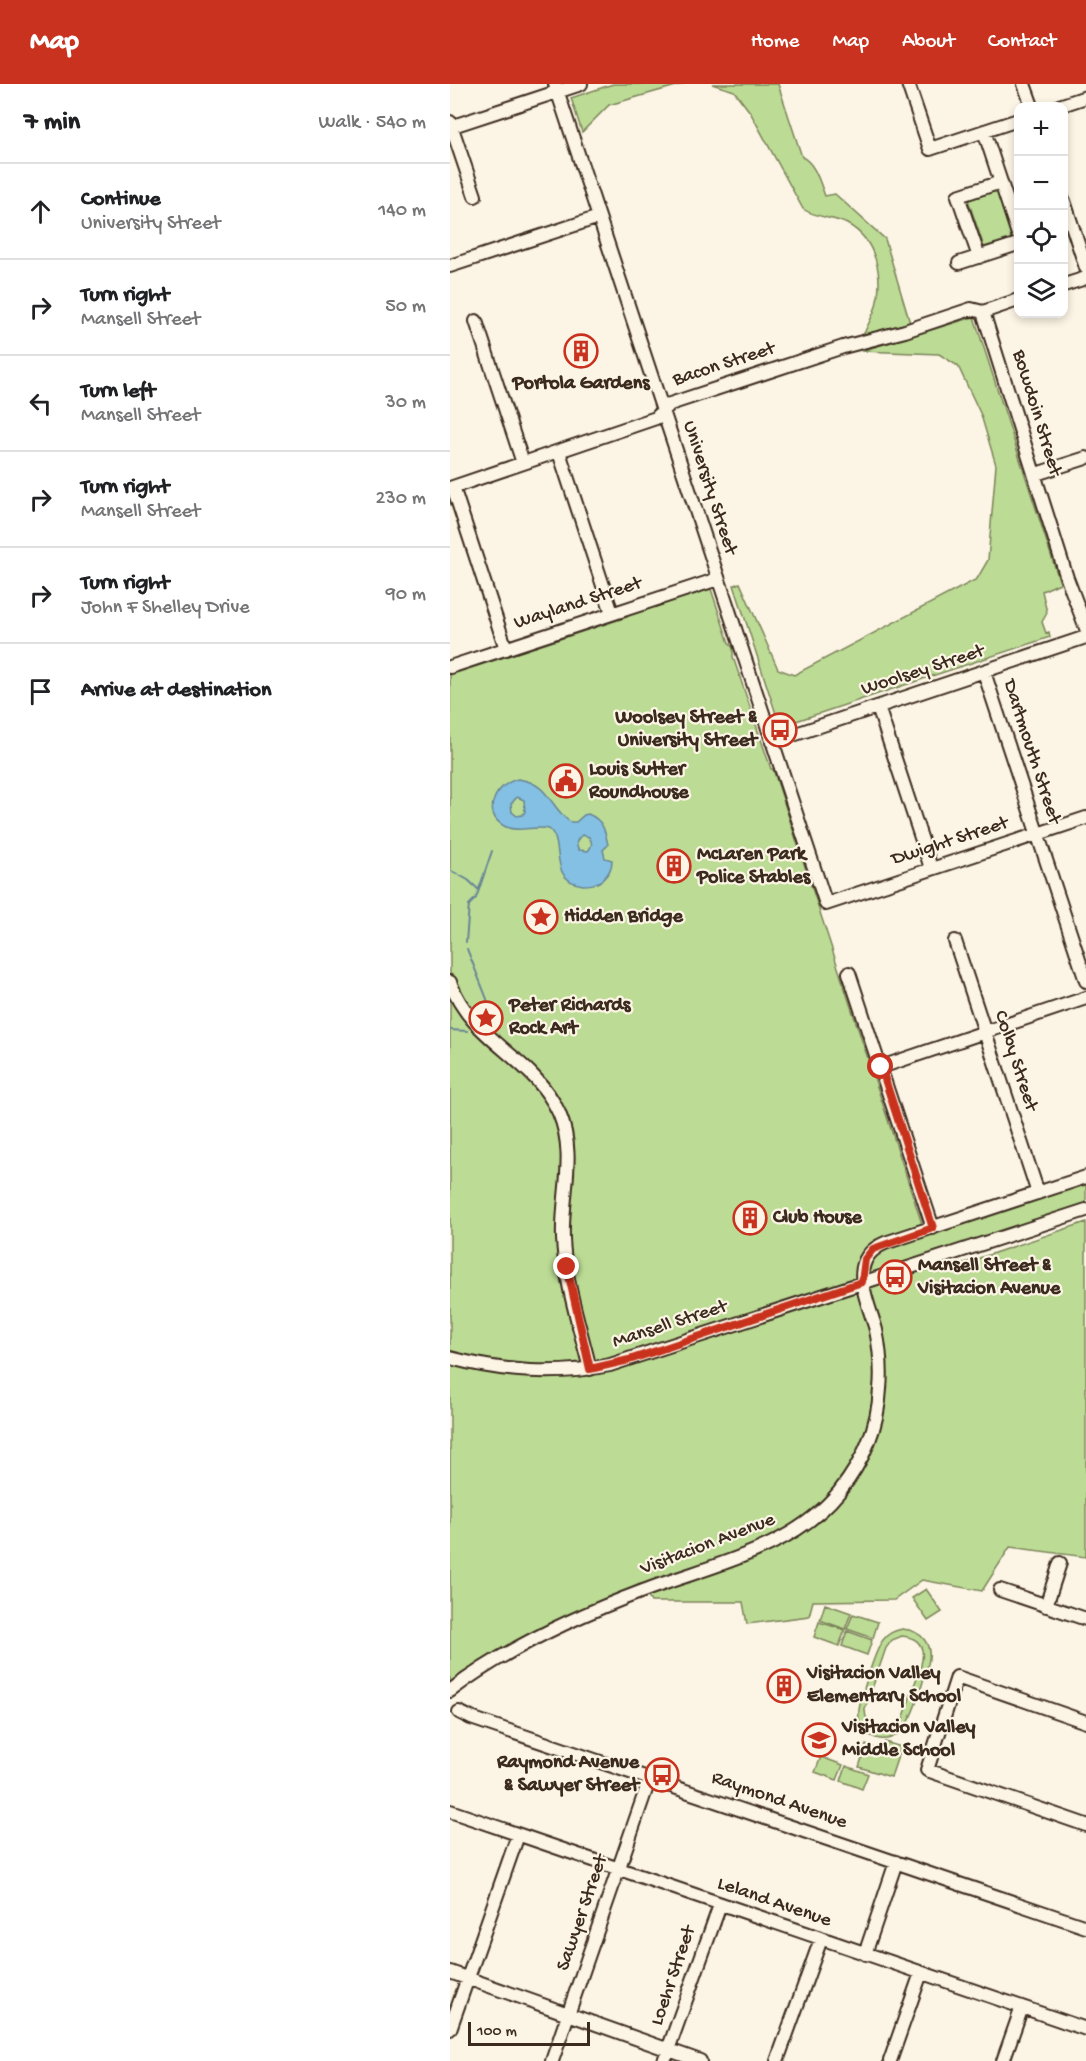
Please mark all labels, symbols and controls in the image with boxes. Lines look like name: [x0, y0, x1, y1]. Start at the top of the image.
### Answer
text: Map: [30, 26, 79, 59]
text: Home: [751, 30, 799, 55]
text: Map: [832, 30, 869, 55]
text: About: [902, 30, 955, 55]
text: Contact: [988, 30, 1056, 55]
map controls: [1014, 102, 1068, 318]
button: +: [1014, 102, 1068, 156]
text: 7 min: [24, 108, 80, 139]
text: Walk · 540 m: [319, 112, 426, 135]
button: −: [1014, 156, 1068, 210]
text: Continue: [81, 187, 161, 213]
icon: ahead: [24, 195, 57, 228]
text: 140 m: [378, 200, 426, 223]
button: locate: [1014, 210, 1068, 264]
text: University Street: [81, 213, 220, 236]
button: layers: [1014, 264, 1068, 318]
text: Turn right: [81, 283, 169, 309]
icon: right: [24, 291, 57, 324]
text: 50 m: [385, 296, 426, 319]
text: Mansell Street: [81, 309, 200, 332]
building icon: Portola Gardens: [563, 333, 599, 369]
street label: Bacon Street: [669, 337, 780, 393]
street label: Bowdoin Street: [1006, 346, 1067, 480]
place label: Portola Gardens: [512, 373, 651, 396]
text: Turn left: [81, 379, 155, 405]
icon: left: [24, 387, 57, 420]
text: 30 m: [385, 392, 426, 415]
text: Mansell Street: [81, 405, 200, 428]
street label: University Street: [677, 418, 742, 560]
text: Turn right: [81, 475, 169, 501]
icon: right: [24, 483, 57, 516]
text: 230 m: [376, 488, 426, 511]
text: Mansell Street: [81, 501, 200, 524]
text: Turn right: [81, 571, 169, 597]
street label: Wayland Street: [511, 572, 646, 635]
icon: right: [24, 579, 57, 612]
text: 90 m: [386, 584, 426, 607]
text: John F Shelley Drive: [81, 597, 250, 620]
street label: Woolsey Street: [859, 640, 989, 702]
icon: arrive: [24, 675, 57, 708]
street label: Dartmouth Street: [996, 675, 1066, 829]
text: Arrive at destination: [81, 678, 271, 704]
place label: Woolsey Street & University Street: [614, 707, 759, 753]
bus stop icon: Woolsey Street & University Street: [762, 712, 798, 748]
place label: Louis Sutter Roundhouse: [588, 759, 689, 805]
public building icon: Louis Sutter Roundhouse: [548, 763, 584, 799]
street label: Dwight Street: [887, 812, 1013, 872]
place label: McLaren Park Police Stables: [696, 844, 812, 890]
building icon: McLaren Park Police Stables: [656, 848, 692, 884]
place icon: Hidden Bridge: [523, 899, 559, 935]
place label: Hidden Bridge: [564, 906, 683, 929]
place label: Peter Richards Rock Art: [508, 995, 632, 1041]
place icon: Peter Richards Rock Art: [468, 1000, 504, 1036]
street label: Colby Street: [988, 1008, 1043, 1116]
route start: [867, 1053, 893, 1079]
building icon: Club House: [732, 1200, 768, 1236]
place label: Club House: [772, 1207, 862, 1230]
route end: [553, 1253, 579, 1279]
place label: Mansell Street & Visitacion Avenue: [917, 1255, 1061, 1301]
bus stop icon: Mansell Street & Visitacion Avenue: [877, 1259, 913, 1295]
street label: Mansell Street: [610, 1295, 732, 1354]
street label: Visitacion Avenue: [637, 1509, 779, 1582]
place label: Visitacion Valley Elementary School: [806, 1663, 962, 1709]
building icon: Visitacion Valley Elementary School: [766, 1668, 802, 1704]
place label: Visitacion Valley Middle School: [841, 1717, 976, 1763]
school or university icon: Visitacion Valley Middle School: [801, 1722, 837, 1758]
place label: Raymond Avenue & Sawyer Street: [496, 1752, 641, 1798]
bus stop icon: Raymond Avenue & Sawyer Street: [644, 1757, 680, 1793]
street label: Raymond Avenue: [708, 1767, 851, 1835]
street label: Sawyer Street: [552, 1850, 614, 1974]
street label: Leland Avenue: [714, 1873, 835, 1934]
street label: Loehr Street: [646, 1921, 702, 2029]
scale bar: [468, 2019, 590, 2046]
text: 100 m: [477, 2023, 517, 2042]

